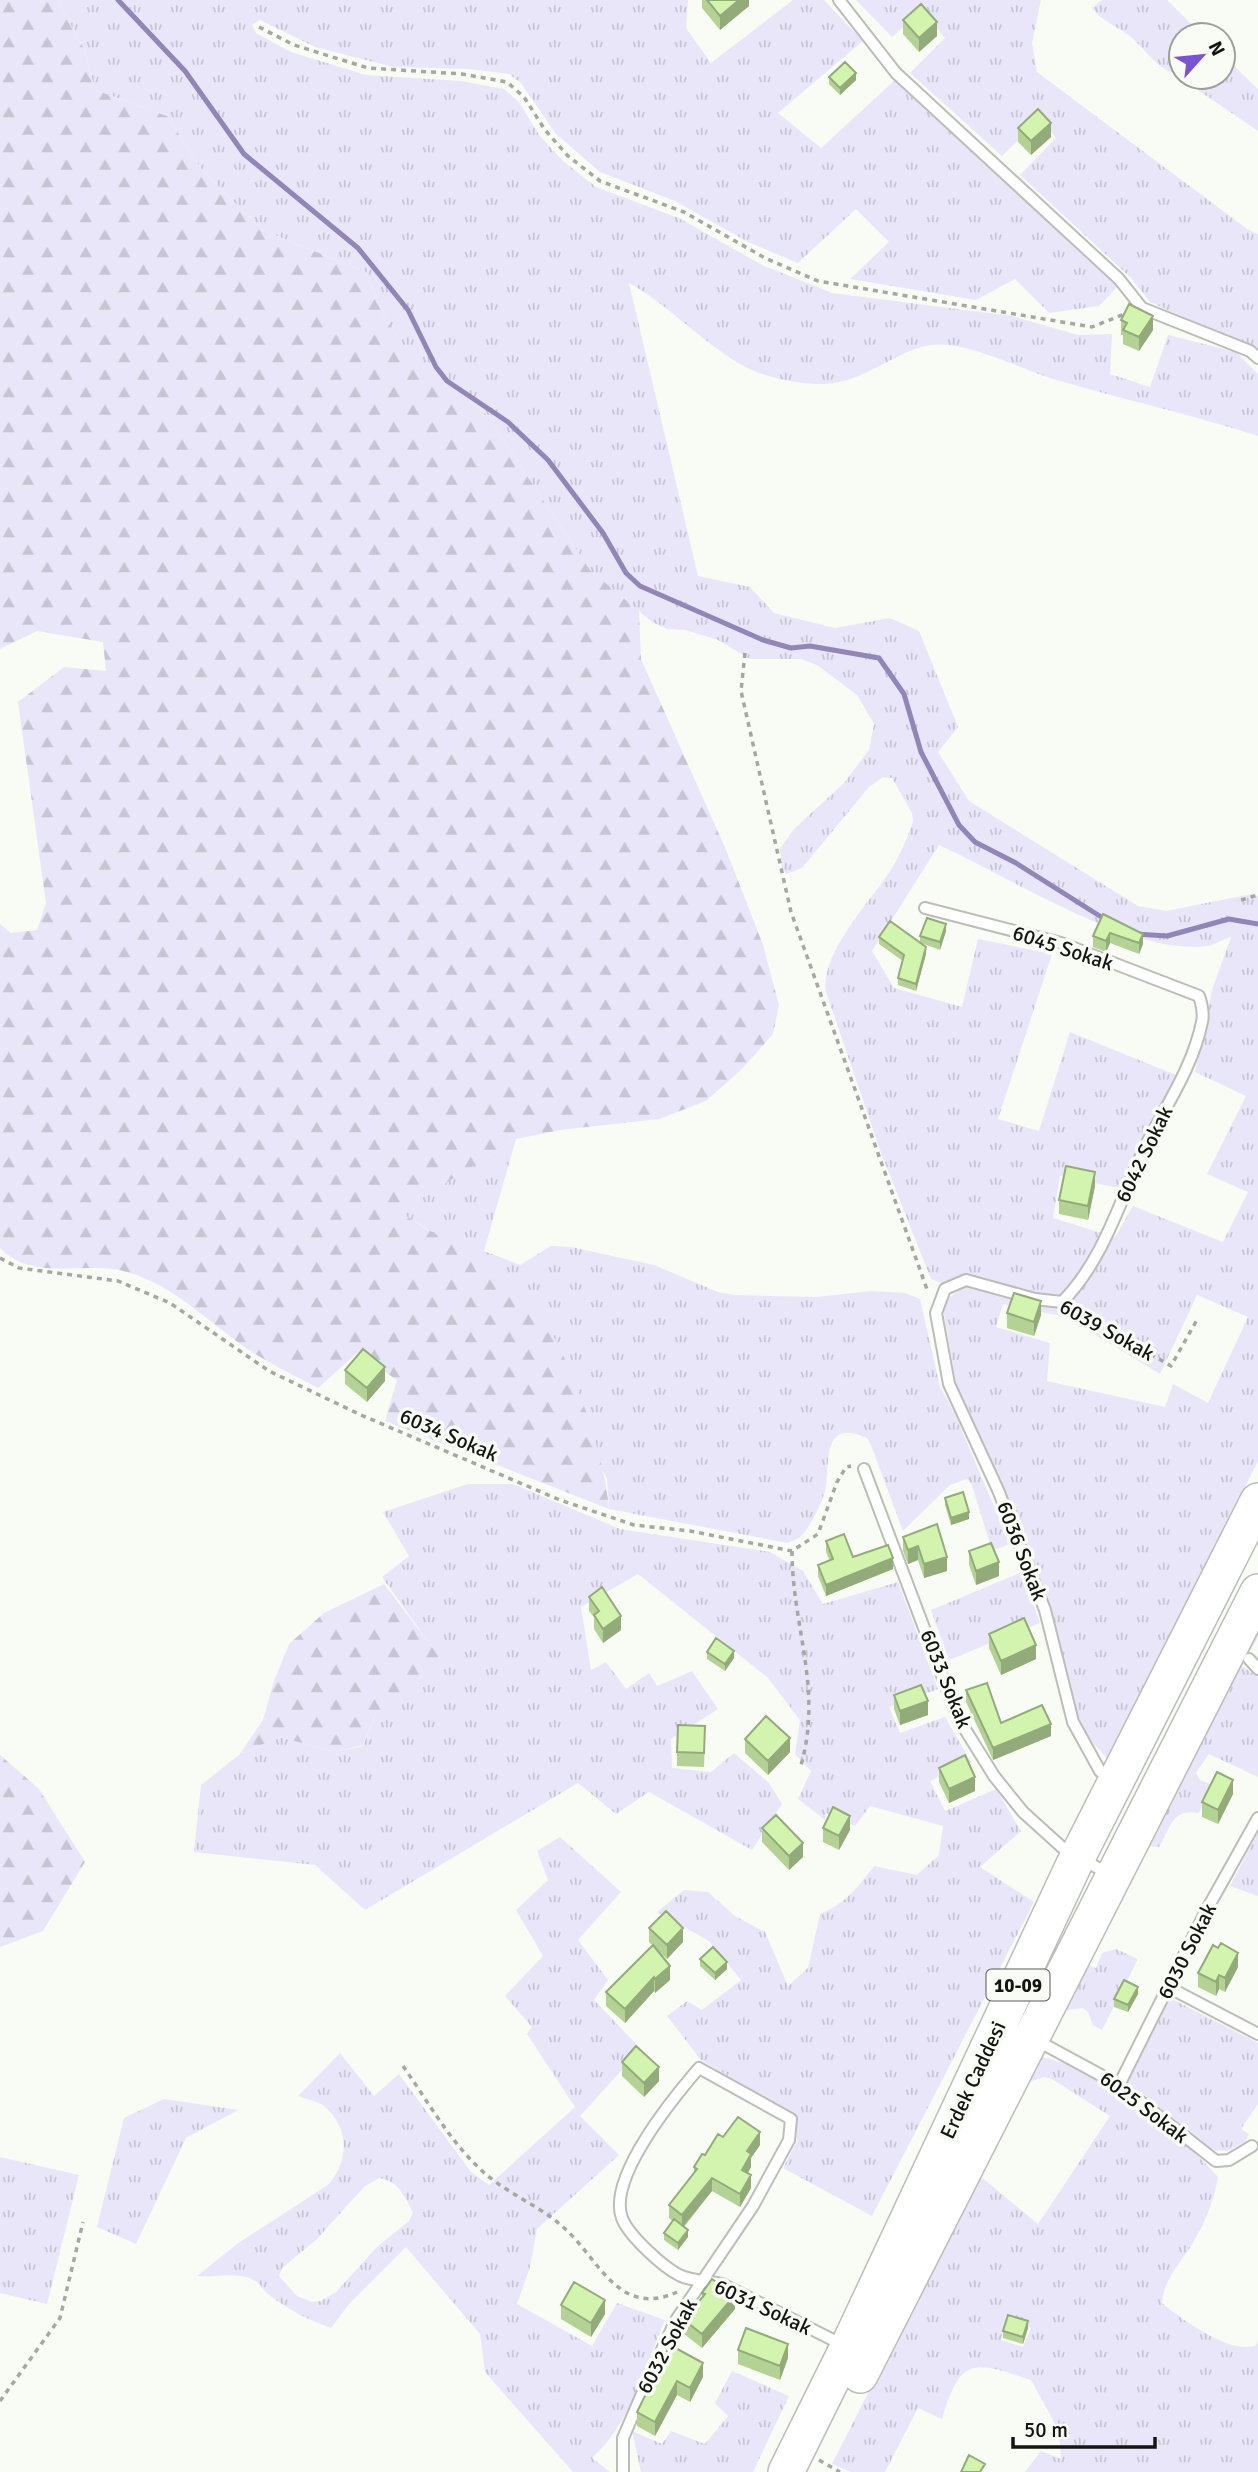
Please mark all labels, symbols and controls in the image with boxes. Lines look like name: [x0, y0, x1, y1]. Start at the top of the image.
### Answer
north arrow: [1167, 21, 1237, 91]
text: N: [1203, 37, 1230, 60]
street label: 6045 Sokak: [1009, 920, 1117, 977]
street label: 6042 Sokak: [1109, 1101, 1179, 1207]
street label: 6039 Sokak: [1055, 1293, 1159, 1367]
street label: 6034 Sokak: [396, 1403, 503, 1468]
street label: 6036 Sokak: [991, 1498, 1053, 1605]
street label: 6033 Sokak: [914, 1626, 978, 1733]
street label: 6030 Sokak: [1152, 1898, 1222, 2003]
road number: 10-09: [986, 1969, 1050, 2000]
street label: Erdek Caddesi: [934, 2017, 1012, 2143]
street label: 6025 Sokak: [1095, 2065, 1194, 2149]
street label: 6031 Sokak: [710, 2273, 816, 2341]
street label: 6032 Sokak: [631, 2293, 703, 2398]
scale bar: [1013, 2406, 1155, 2450]
text: 50 m: [1024, 2417, 1068, 2443]

